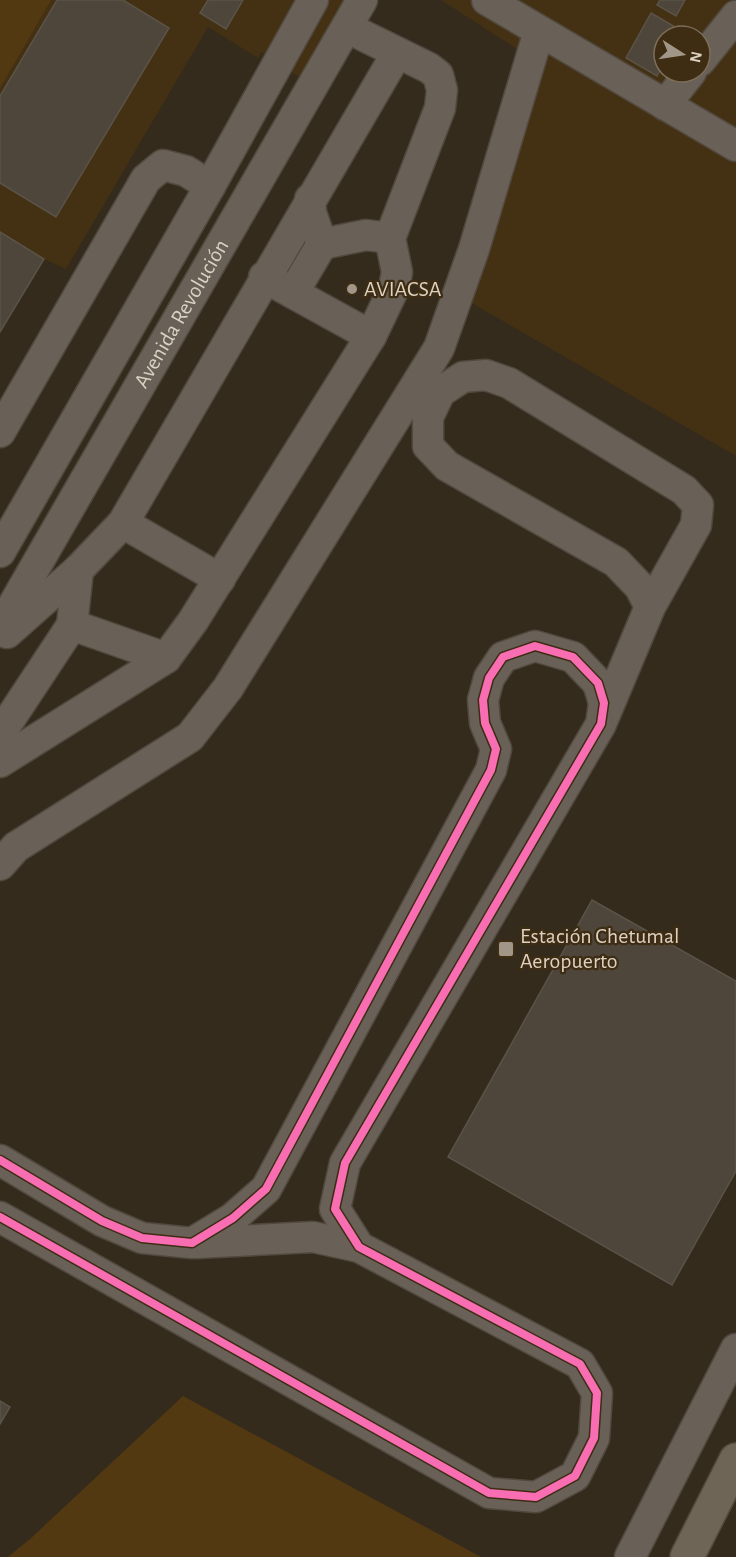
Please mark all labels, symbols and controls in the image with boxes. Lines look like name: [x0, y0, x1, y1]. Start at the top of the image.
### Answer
north arrow: [652, 24, 712, 84]
text: N: [687, 50, 705, 64]
street label: Avenida Revolución: [130, 236, 233, 391]
place label: AVIACSA: [364, 278, 442, 300]
marker: AVIACSA: [345, 282, 359, 296]
place label: Estación Chetumal Aeropuerto: [520, 925, 680, 972]
marker: Estación Chetumal Aeropuerto: [497, 940, 515, 958]

